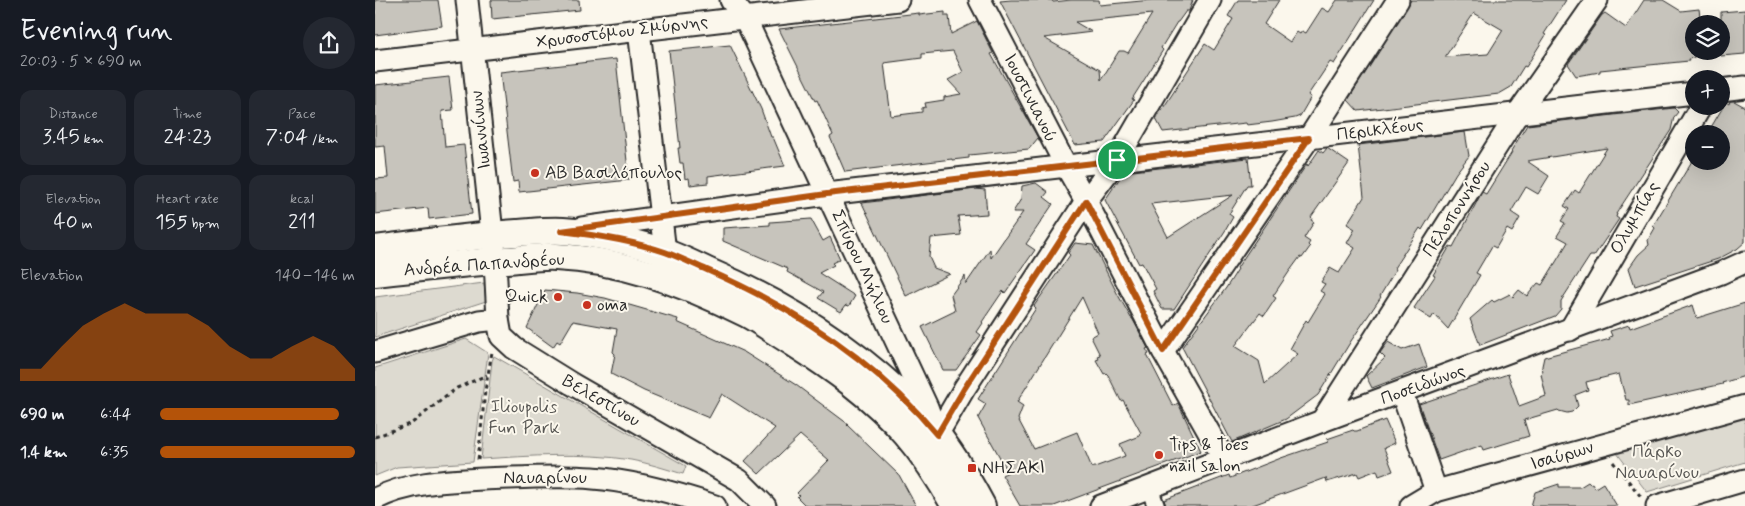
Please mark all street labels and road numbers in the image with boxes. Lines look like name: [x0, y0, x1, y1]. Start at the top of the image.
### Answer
street label: Χρυσοστόμου Σμύρνης: [535, 10, 710, 54]
street label: Ιουστινιανού: [997, 50, 1063, 146]
street label: Ιωαννίνων: [465, 89, 497, 171]
street label: Περικλέους: [1335, 112, 1425, 147]
street label: Πελοποννήσου: [1417, 157, 1497, 261]
street label: Ολυμπίας: [1604, 177, 1666, 259]
street label: Σπύρου Μήλιου: [825, 206, 899, 328]
street label: Ανδρέα Παπανδρέου: [403, 246, 565, 283]
street label: Ποσειδώνος: [1377, 359, 1469, 411]
street label: Βελεστίνου: [558, 369, 644, 433]
street label: Ισαύρων: [1528, 436, 1596, 476]
street label: Ναυαρίνου: [503, 466, 587, 490]

